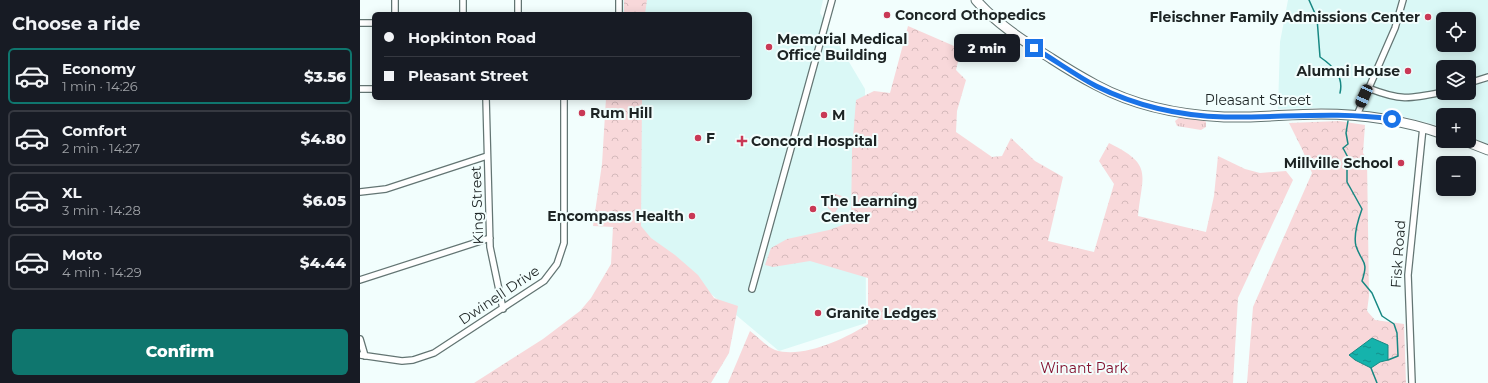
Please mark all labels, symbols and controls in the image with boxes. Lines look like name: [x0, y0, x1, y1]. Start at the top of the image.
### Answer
place label: Concord Othopedics: [895, 6, 1046, 24]
place label: Fleischner Family Admissions Center: [1149, 8, 1420, 26]
marker: Concord Othopedics: [882, 10, 892, 20]
marker: Fleischner Family Admissions Center: [1423, 12, 1433, 22]
map controls: [1436, 12, 1476, 196]
button: locate: [1436, 12, 1476, 52]
text: Choose a ride: [12, 13, 140, 35]
text: Hopkinton Road: [408, 28, 536, 47]
place label: Memorial Medical Office Building: [777, 30, 907, 64]
callout: 2 min: [954, 34, 1020, 62]
route end: [1025, 39, 1043, 57]
text: 2 min: [968, 40, 1006, 56]
marker: Memorial Medical Office Building: [764, 42, 774, 52]
icon: car: [14, 58, 50, 94]
text: Economy: [62, 59, 135, 78]
button: layers: [1436, 60, 1476, 100]
place label: Alumni House: [1296, 62, 1400, 80]
text: Pleasant Street: [408, 66, 528, 85]
marker: Alumni House: [1403, 66, 1413, 76]
text: $3.56: [304, 67, 346, 86]
text: 1 min · 14:26: [62, 78, 138, 94]
car: [1354, 83, 1374, 109]
street label: Pleasant Street: [1205, 91, 1312, 109]
place label: Rum Hill: [590, 104, 653, 122]
place label: M: [832, 106, 845, 124]
marker: Rum Hill: [577, 108, 587, 118]
button: +: [1436, 108, 1476, 148]
marker: M: [819, 110, 829, 120]
route start: [1383, 110, 1401, 128]
icon: car: [14, 120, 50, 156]
text: Comfort: [62, 121, 127, 140]
text: $4.80: [301, 129, 346, 148]
place label: F: [706, 129, 715, 147]
place label: Concord Hospital: [751, 132, 877, 150]
marker: F: [693, 133, 703, 143]
marker: Concord Hospital: [736, 135, 748, 147]
text: 2 min · 14:27: [62, 140, 140, 156]
place label: Millville School: [1284, 154, 1393, 172]
button: −: [1436, 156, 1476, 196]
marker: Millville School: [1396, 158, 1406, 168]
street label: King Street: [467, 165, 487, 245]
icon: car: [14, 182, 50, 218]
text: XL: [62, 183, 81, 202]
text: $6.05: [303, 191, 346, 210]
place label: The Learning Center: [821, 192, 917, 226]
text: 3 min · 14:28: [62, 202, 141, 218]
marker: The Learning Center: [808, 204, 818, 214]
place label: Encompass Health: [547, 207, 684, 225]
marker: Encompass Health: [687, 211, 697, 221]
street label: Fisk Road: [1387, 219, 1409, 289]
icon: car: [14, 244, 50, 280]
text: Moto: [62, 245, 102, 264]
text: $4.44: [300, 253, 346, 272]
street label: Dwinell Drive: [455, 261, 543, 329]
text: 4 min · 14:29: [62, 264, 142, 280]
place label: Granite Ledges: [826, 304, 937, 322]
marker: Granite Ledges: [813, 308, 823, 318]
button: Confirm: [12, 329, 348, 375]
park label: Winant Park: [1040, 359, 1128, 377]

